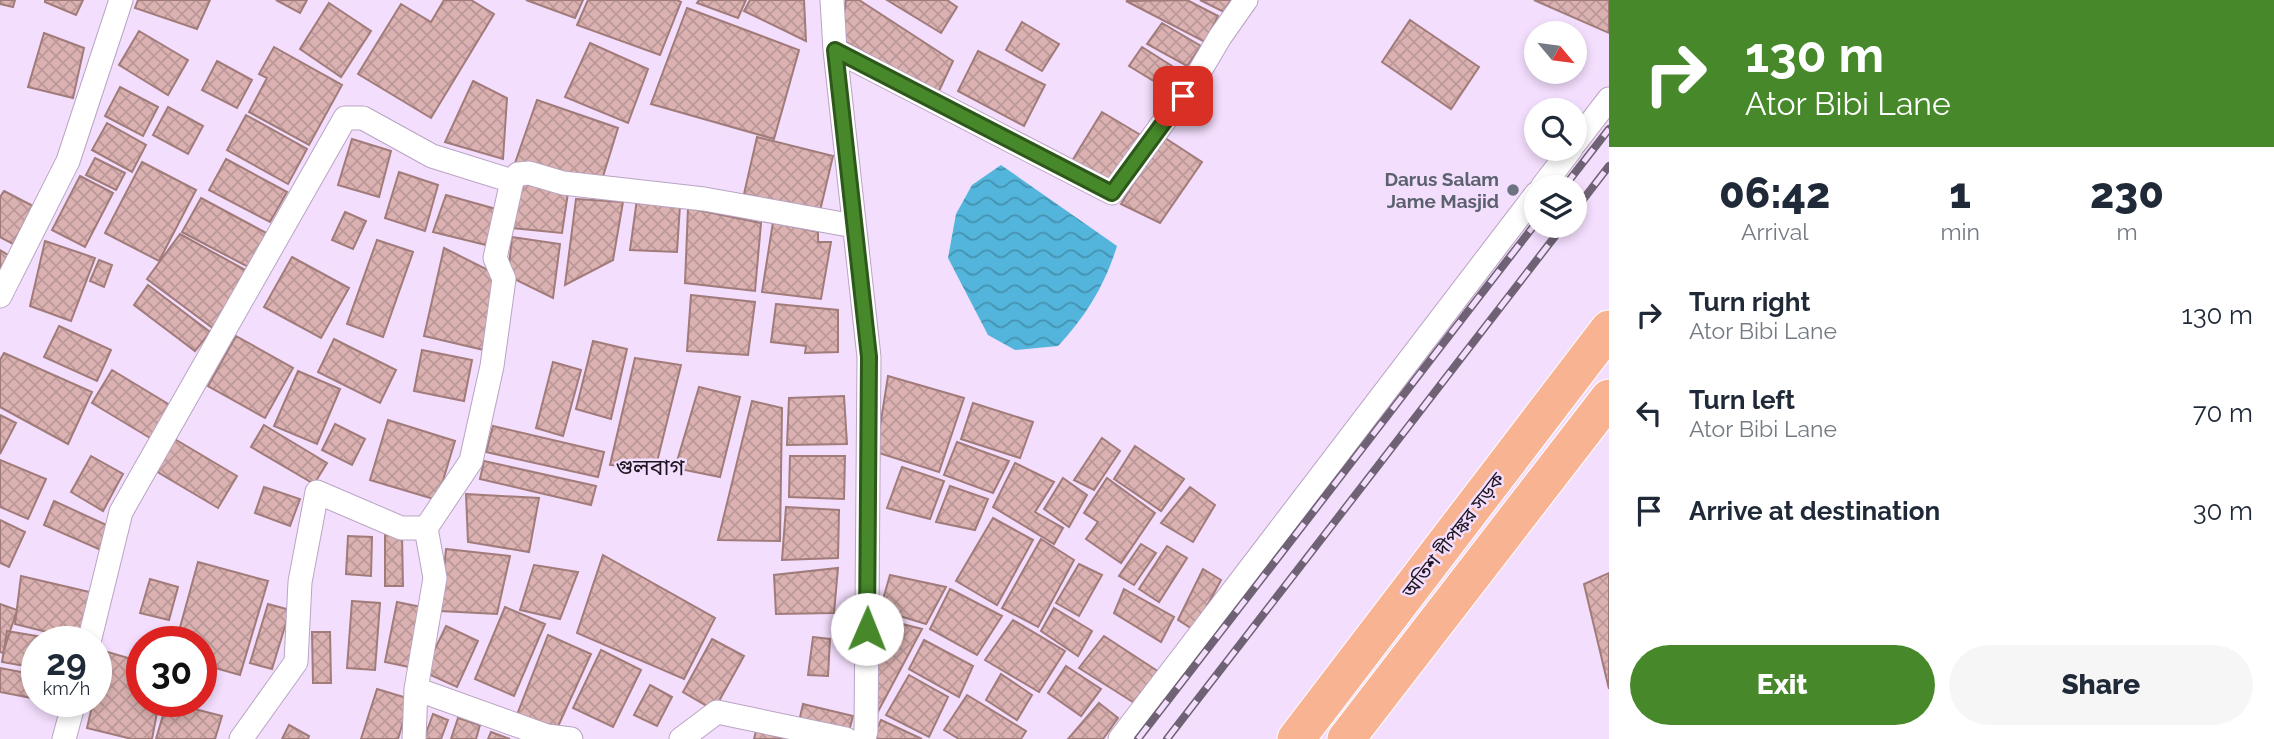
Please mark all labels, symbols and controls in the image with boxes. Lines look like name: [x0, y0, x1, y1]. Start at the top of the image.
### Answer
north arrow: [1524, 21, 1587, 84]
map controls: [1524, 21, 1587, 238]
text: 130 m: [1745, 26, 1884, 83]
icon: right: [1630, 28, 1721, 119]
pin: [1153, 66, 1213, 126]
icon: arrive: [1164, 77, 1202, 115]
text: Ator Bibi Lane: [1745, 85, 1951, 122]
button: search: [1524, 98, 1587, 161]
place label: Darus Salam Jame Masjid: [1384, 168, 1499, 212]
text: 06:42: [1719, 169, 1830, 218]
text: 1: [1949, 169, 1971, 218]
text: 230: [2090, 169, 2164, 218]
button: layers: [1524, 175, 1587, 238]
marker: Darus Salam Jame Masjid: [1505, 182, 1521, 198]
text: Arrival: [1741, 218, 1808, 245]
text: min: [1940, 218, 1980, 245]
text: m: [2116, 218, 2138, 245]
text: Turn right: [1689, 287, 1810, 317]
icon: right: [1630, 296, 1668, 334]
text: 130 m: [2182, 300, 2253, 330]
text: Ator Bibi Lane: [1689, 317, 1837, 344]
text: Turn left: [1689, 385, 1795, 415]
icon: left: [1630, 394, 1668, 432]
text: 70 m: [2193, 398, 2253, 428]
text: Ator Bibi Lane: [1689, 415, 1837, 442]
district label: গুলবাগ: [616, 453, 686, 480]
street label: অতিশ দীপঙ্কর সড়ক: [1397, 468, 1509, 603]
icon: arrive: [1630, 492, 1668, 530]
text: Arrive at destination: [1689, 496, 1940, 526]
text: 30 m: [2193, 496, 2253, 526]
position arrow: [830, 592, 904, 666]
speed limit sign: 30: [126, 626, 217, 717]
text: 29: [46, 642, 87, 683]
button: Exit: [1630, 645, 1935, 725]
button: Share: [1949, 645, 2253, 725]
text: km/h: [43, 678, 90, 699]

